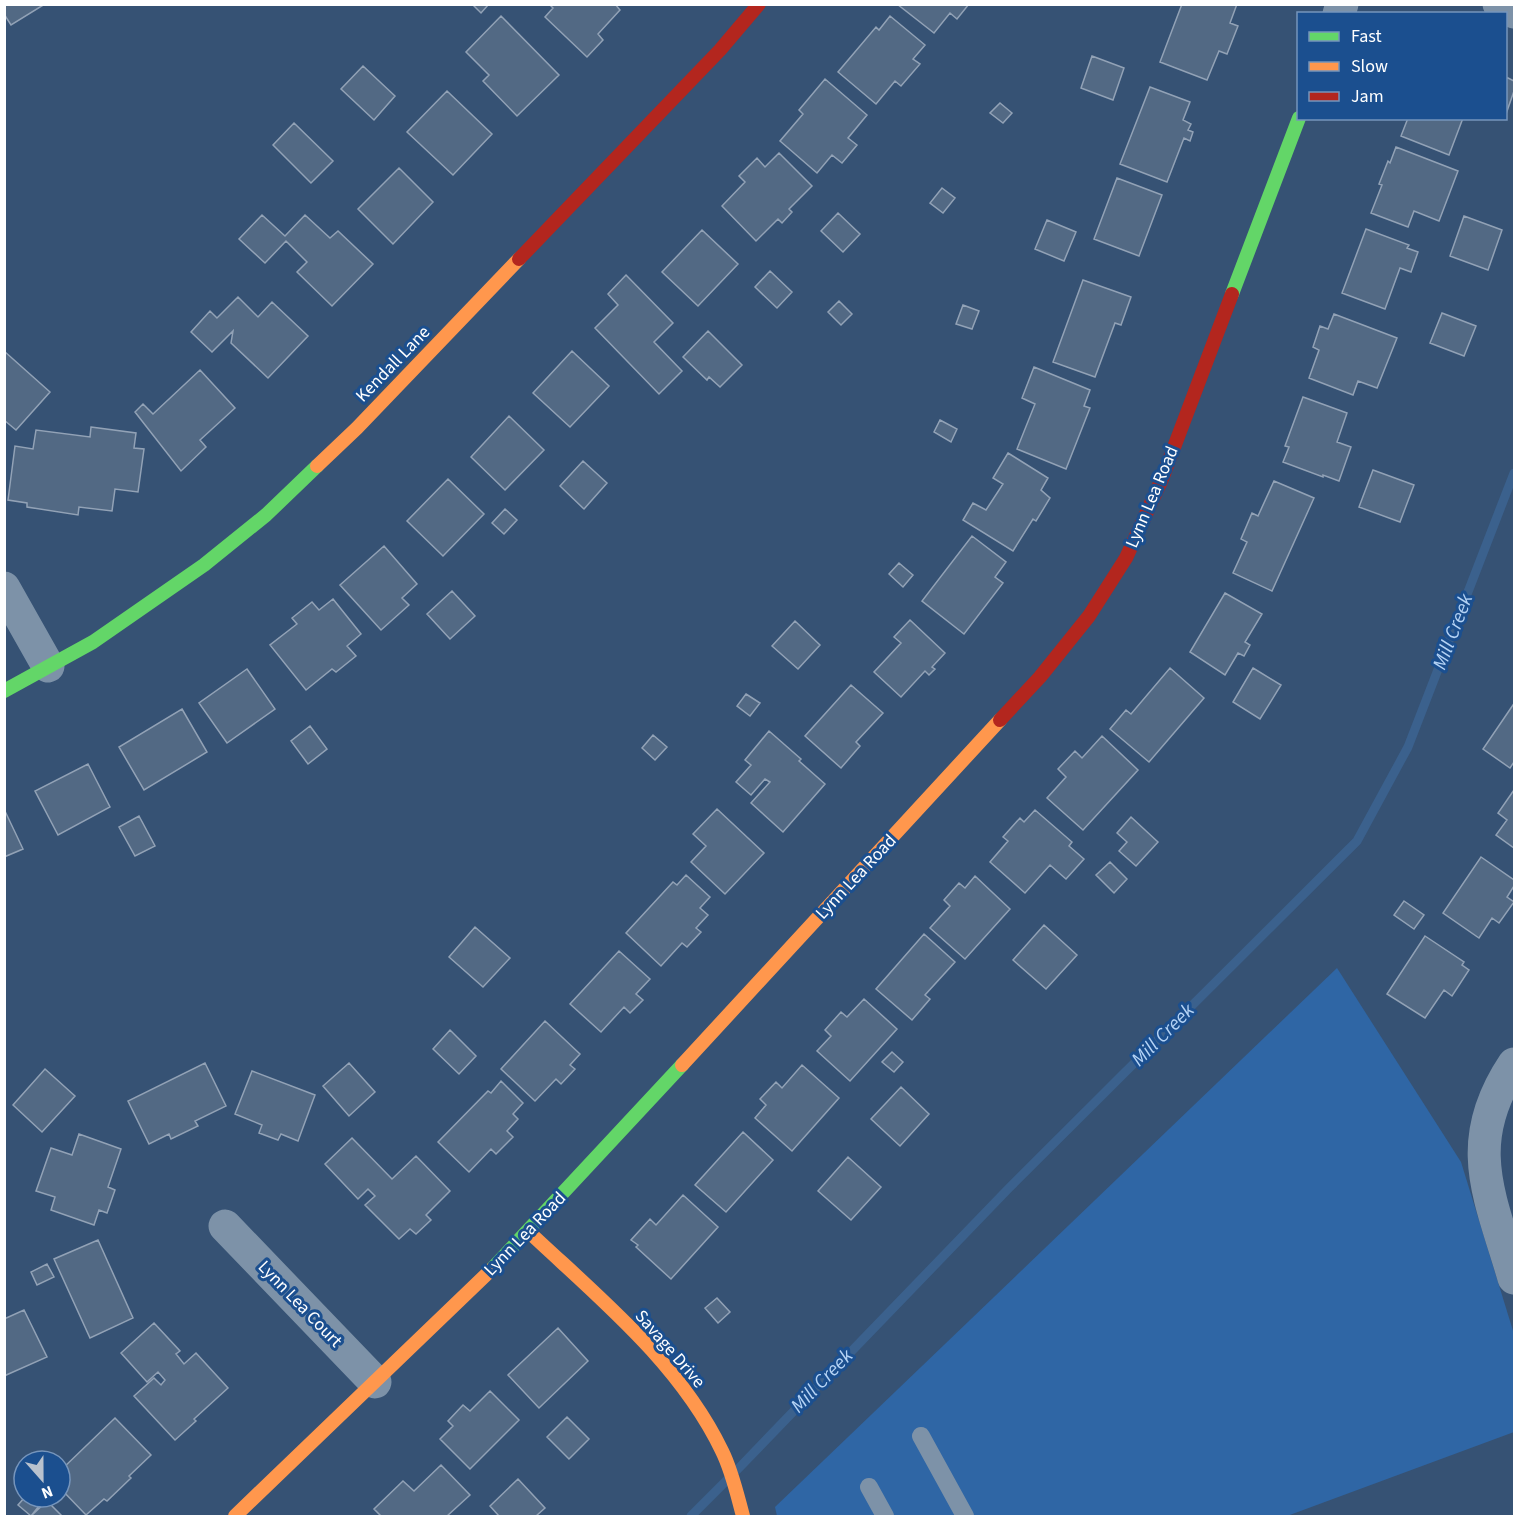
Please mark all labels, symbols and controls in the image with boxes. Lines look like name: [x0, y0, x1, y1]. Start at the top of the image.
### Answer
legend: [1297, 12, 1507, 120]
text: Fast: [1351, 24, 1382, 49]
text: Slow: [1351, 54, 1388, 79]
text: Jam: [1351, 84, 1384, 109]
street label: Kendall Lane: [350, 320, 436, 408]
street label: Lynn Lea Road: [1119, 442, 1185, 552]
water label: Mill Creek: [1426, 590, 1480, 674]
street label: Lynn Lea Road: [810, 829, 902, 925]
water label: Mill Creek: [1125, 997, 1201, 1073]
street label: Lynn Lea Road: [478, 1186, 572, 1282]
street label: Lynn Lea Court: [252, 1255, 348, 1353]
street label: Savage Drive: [629, 1305, 711, 1394]
water label: Mill Creek: [784, 1342, 860, 1419]
north arrow: [12, 1449, 72, 1509]
text: N: [38, 1480, 56, 1504]

